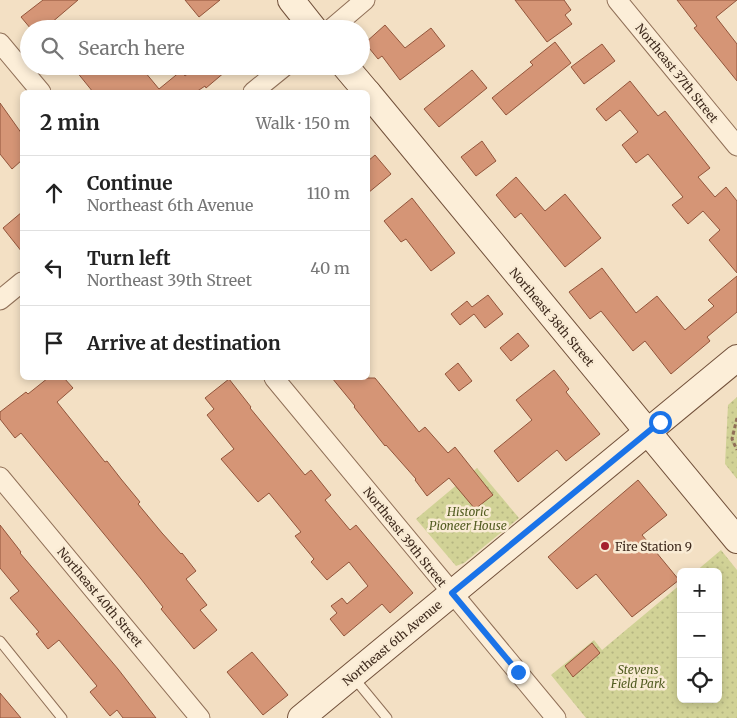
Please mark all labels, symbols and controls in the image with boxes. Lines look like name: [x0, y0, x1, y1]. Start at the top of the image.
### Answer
search box: [20, 20, 370, 75]
street label: Northeast 37th Street: [632, 20, 722, 126]
icon: search: [38, 34, 66, 62]
text: Search here: [78, 36, 185, 60]
text: 2 min: [40, 109, 100, 136]
text: Walk · 150 m: [256, 113, 350, 133]
text: Continue: [87, 171, 173, 195]
icon: ahead: [40, 179, 68, 207]
text: 110 m: [307, 183, 350, 203]
text: Northeast 6th Avenue: [87, 195, 253, 215]
text: Turn left: [87, 246, 171, 270]
icon: left: [40, 254, 68, 282]
text: 40 m: [310, 258, 350, 278]
street label: Northeast 38th Street: [506, 265, 598, 369]
text: Northeast 39th Street: [87, 270, 252, 290]
icon: arrive: [40, 329, 68, 357]
text: Arrive at destination: [87, 331, 281, 355]
route start: [649, 411, 672, 434]
street label: Northeast 39th Street: [360, 484, 450, 590]
park label: Historic Pioneer House: [429, 504, 507, 533]
place label: Fire Station 9: [615, 539, 692, 554]
marker: Fire Station 9: [599, 540, 611, 552]
street label: Northeast 40th Street: [54, 544, 146, 650]
map controls: [677, 568, 722, 703]
button: +: [677, 568, 722, 613]
street label: Northeast 6th Avenue: [339, 597, 445, 689]
button: −: [677, 613, 722, 658]
button: locate: [677, 658, 722, 703]
route end: [507, 661, 530, 684]
park label: Stevens Field Park: [610, 662, 666, 691]

